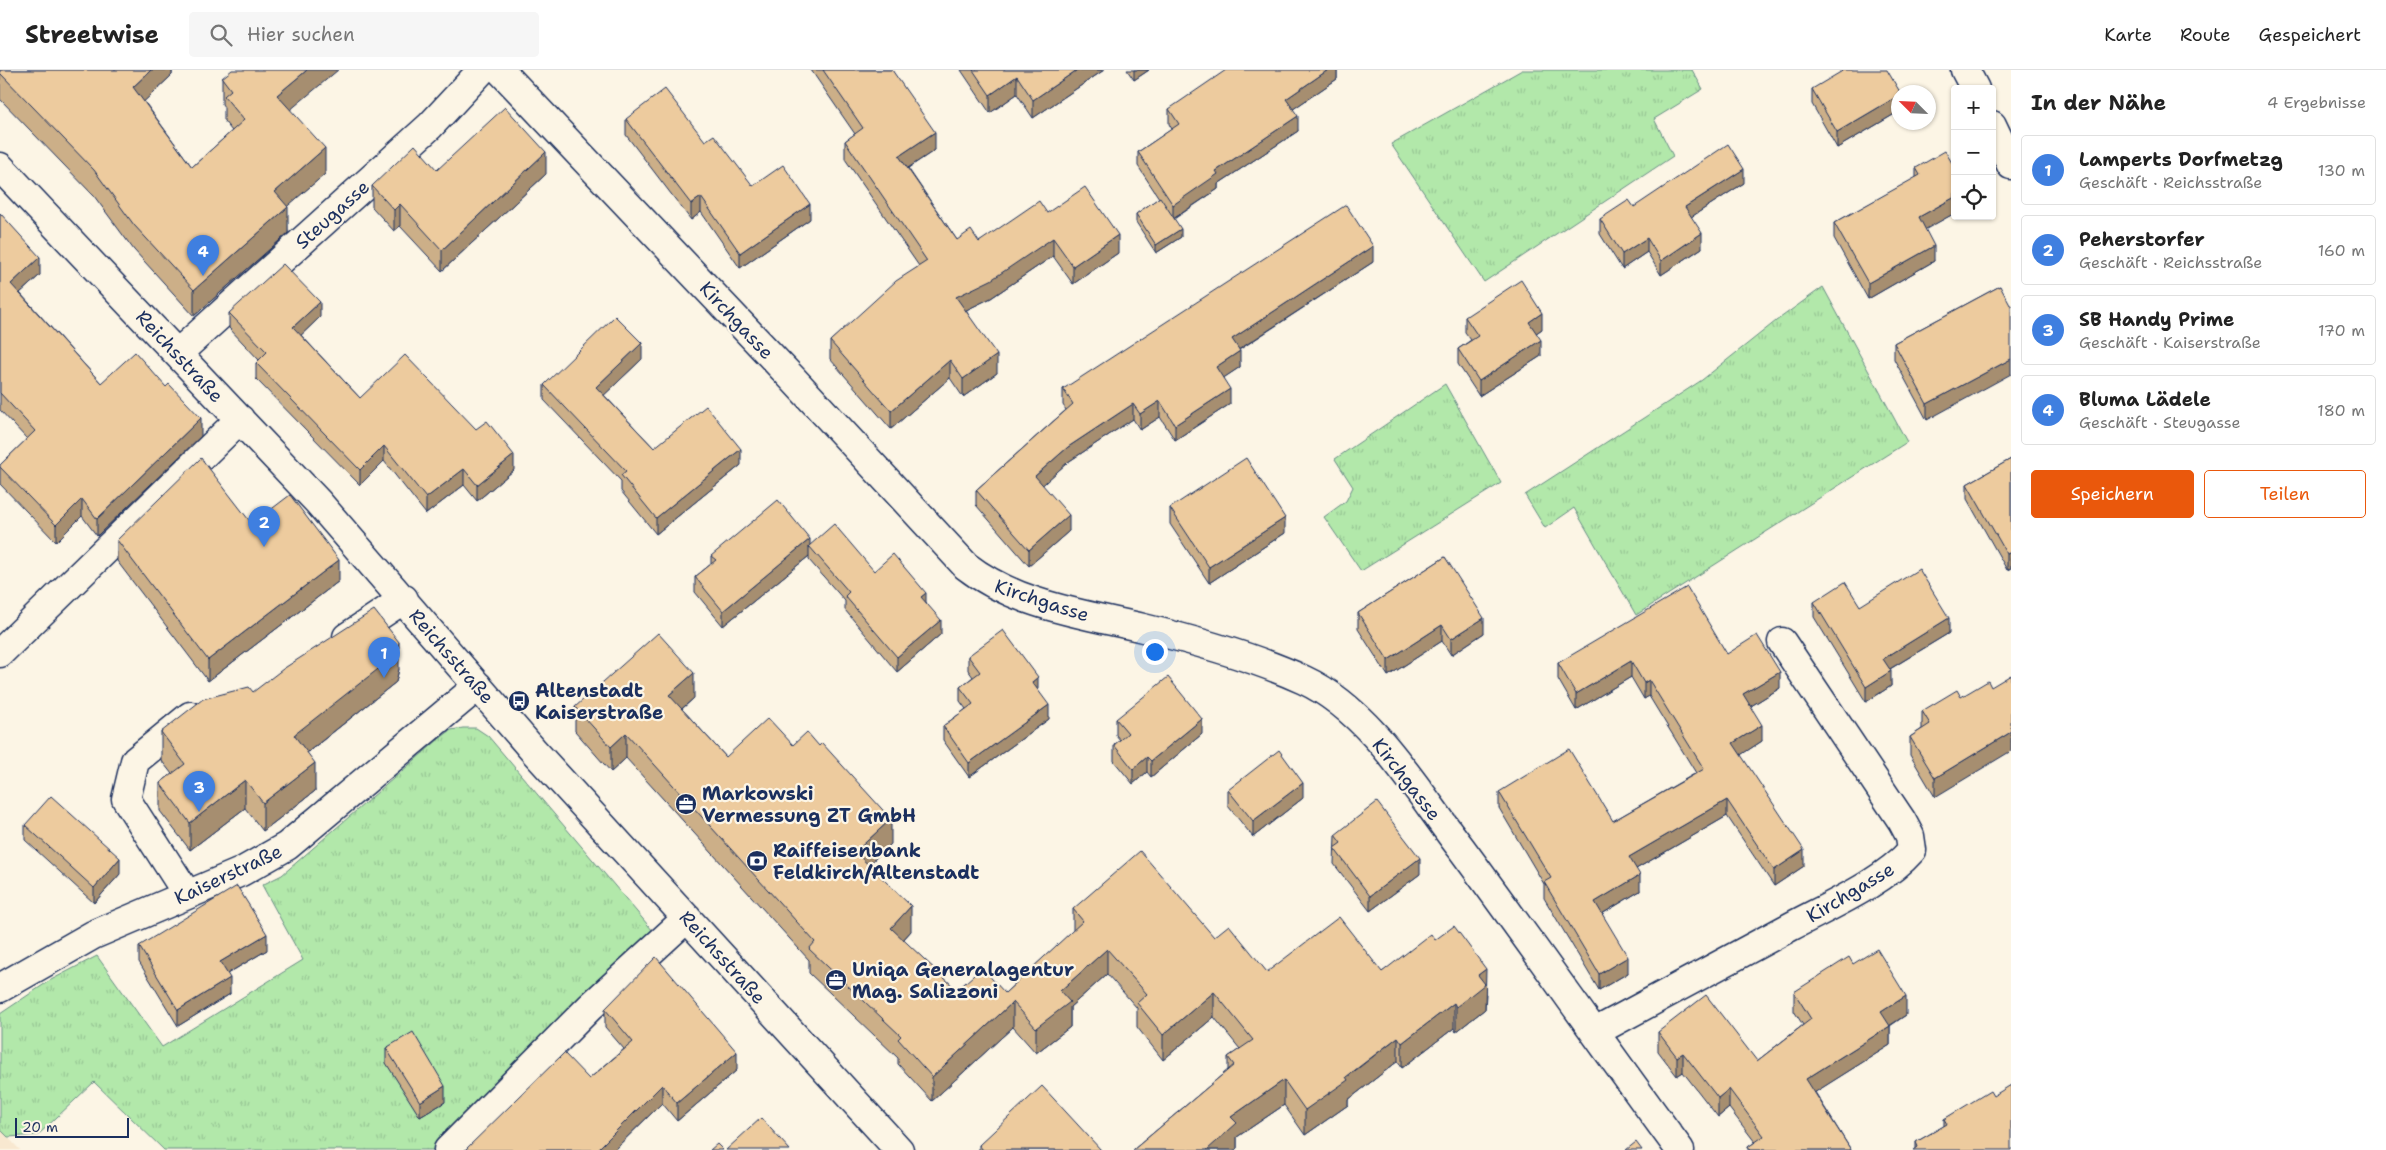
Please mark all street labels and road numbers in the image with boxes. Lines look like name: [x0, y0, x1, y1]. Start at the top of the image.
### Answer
street label: Steugasse: [290, 174, 375, 254]
street label: Kirchgasse: [694, 276, 779, 365]
street label: Reichsstraße: [130, 305, 229, 408]
street label: Kirchgasse: [991, 573, 1092, 628]
street label: Reichsstraße: [404, 604, 500, 709]
street label: Kirchgasse: [1367, 733, 1447, 826]
street label: Kaiserstraße: [170, 839, 286, 910]
street label: Kirchgasse: [1802, 856, 1899, 928]
street label: Reichsstraße: [674, 905, 771, 1010]

